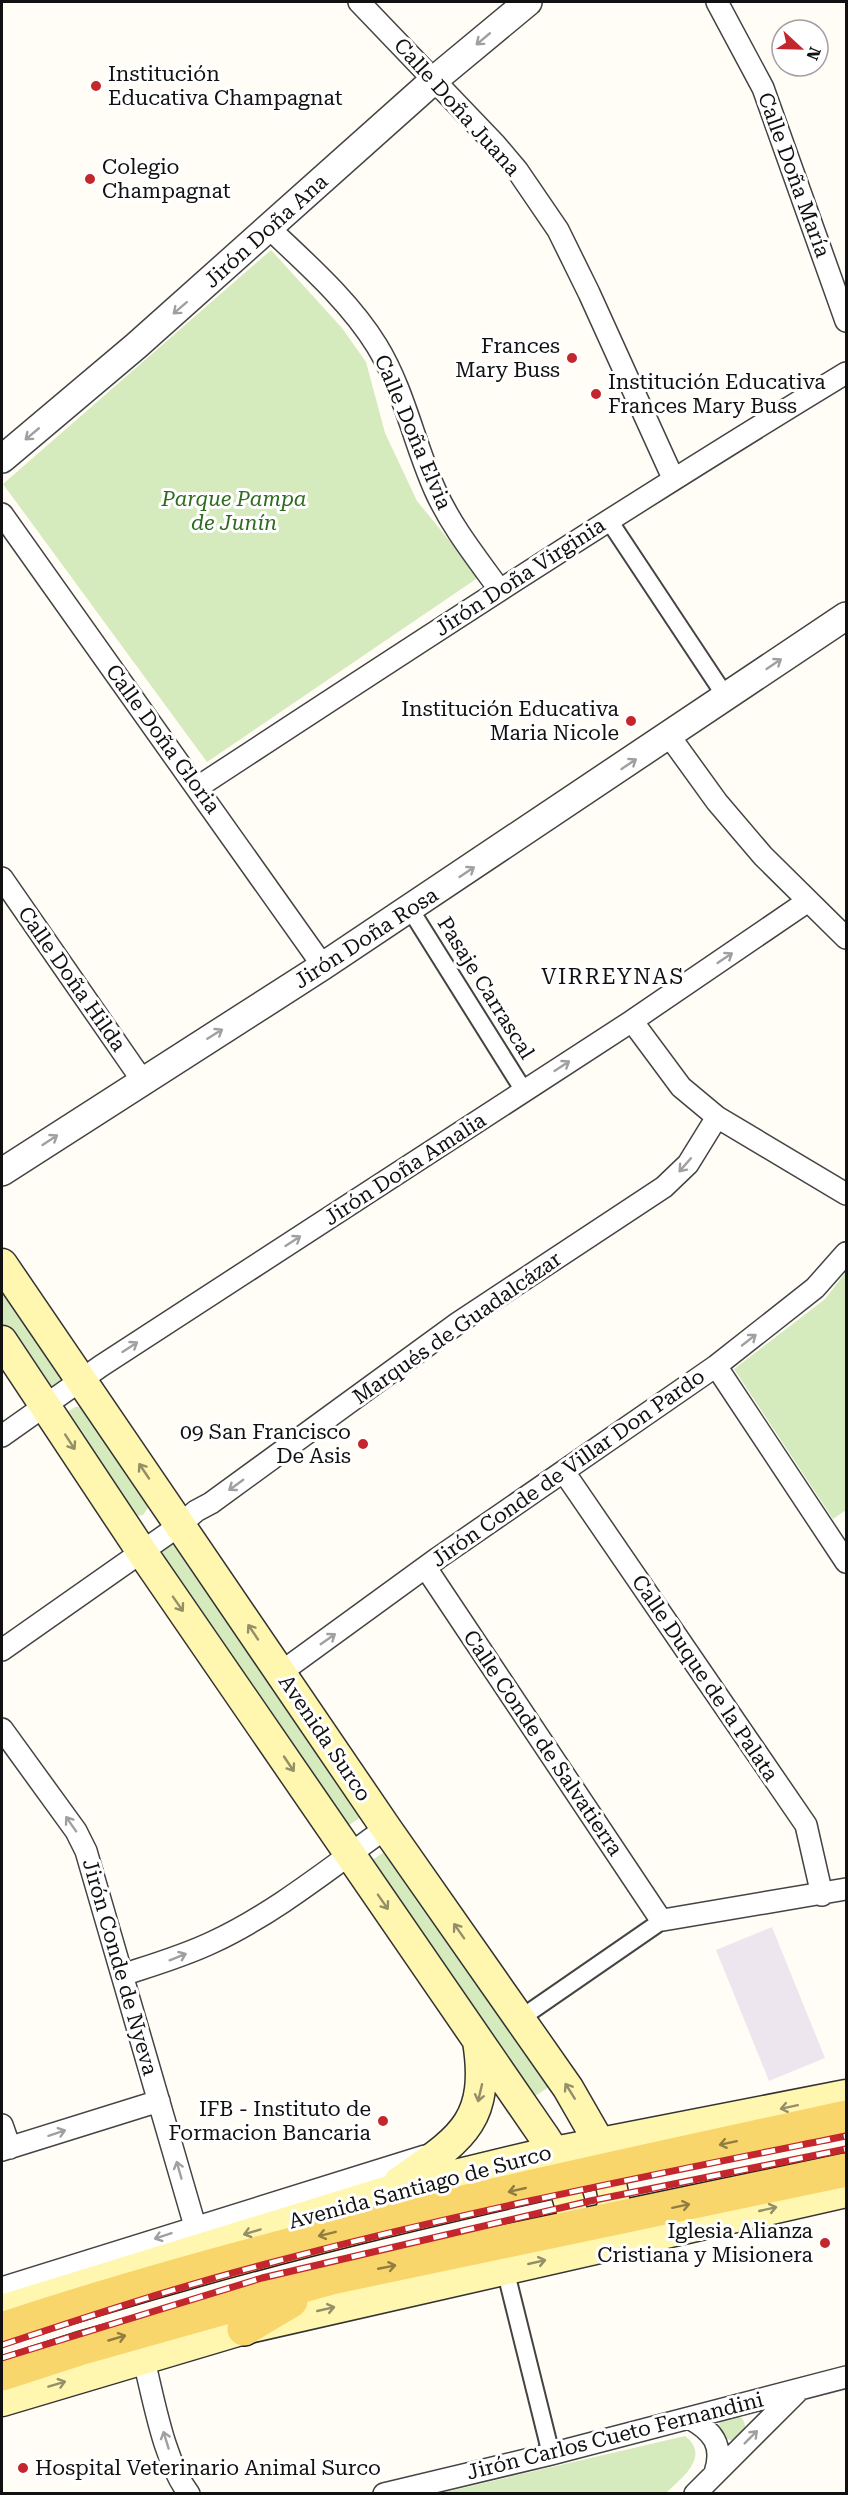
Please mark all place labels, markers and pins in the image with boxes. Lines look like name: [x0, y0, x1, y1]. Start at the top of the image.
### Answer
place label: Institución Educativa Champagnat: [108, 62, 343, 110]
marker: Institución Educativa Champagnat: [89, 79, 103, 93]
place label: Colegio Champagnat: [102, 155, 231, 203]
marker: Colegio Champagnat: [83, 172, 97, 186]
place label: Frances Mary Buss: [455, 334, 560, 382]
marker: Frances Mary Buss: [565, 351, 579, 365]
place label: Institución Educativa Frances Mary Buss: [608, 370, 826, 418]
marker: Institución Educativa Frances Mary Buss: [589, 387, 603, 401]
place label: Institución Educativa Maria Nicole: [401, 697, 620, 745]
marker: Institución Educativa Maria Nicole: [624, 714, 638, 728]
place label: 09 San Francisco De Asis: [180, 1420, 351, 1468]
marker: 09 San Francisco De Asis: [356, 1437, 370, 1451]
place label: IFB - Instituto de Formacion Bancaria: [169, 2097, 372, 2145]
marker: IFB - Instituto de Formacion Bancaria: [376, 2114, 390, 2128]
place label: Iglesia Alianza Cristiana y Misionera: [597, 2219, 814, 2267]
marker: Iglesia Alianza Cristiana y Misionera: [818, 2236, 832, 2250]
place label: Hospital Veterinario Animal Surco: [35, 2456, 381, 2480]
marker: Hospital Veterinario Animal Surco: [16, 2461, 30, 2475]

